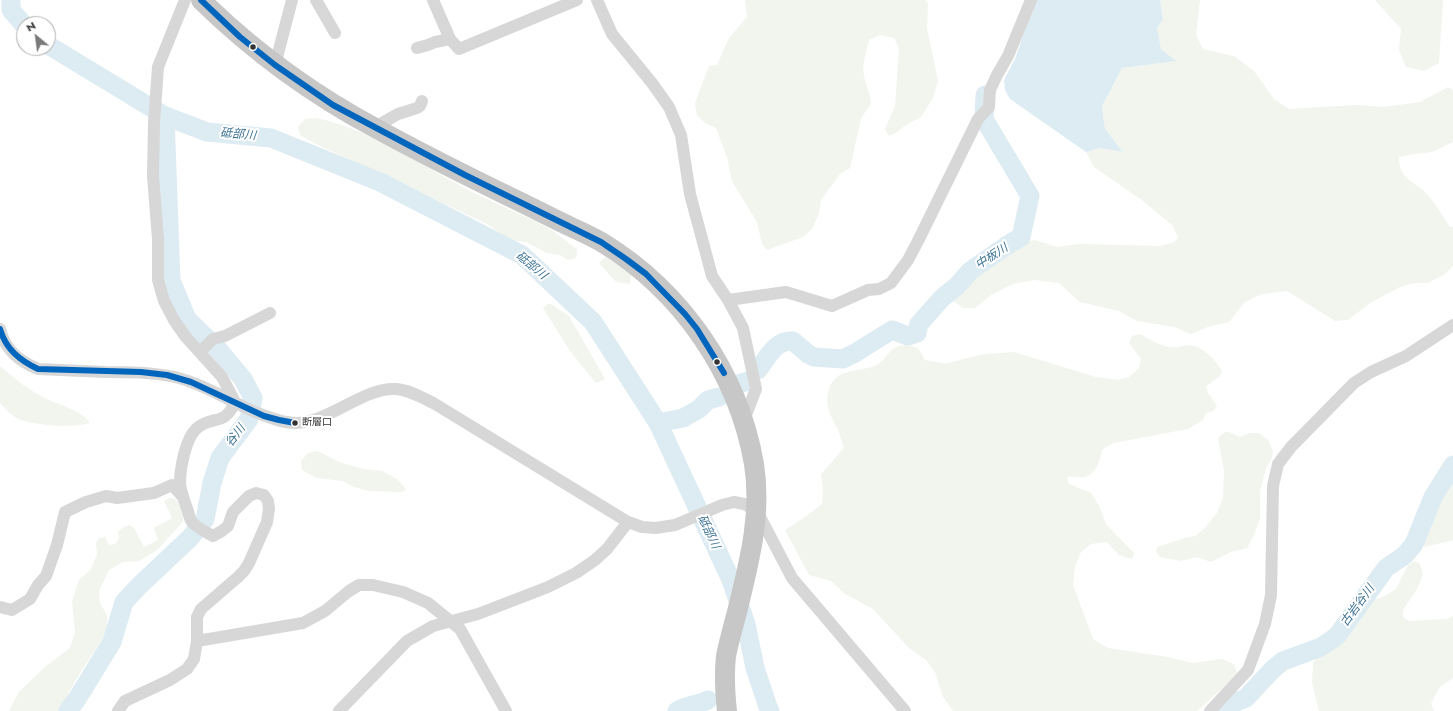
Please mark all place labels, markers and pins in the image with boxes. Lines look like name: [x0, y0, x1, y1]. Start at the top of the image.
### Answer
unlabelled marker: [248, 42, 258, 52]
unlabelled marker: [712, 357, 722, 367]
place label: 断層口: [302, 417, 332, 429]
marker: 断層口: [290, 418, 300, 428]

